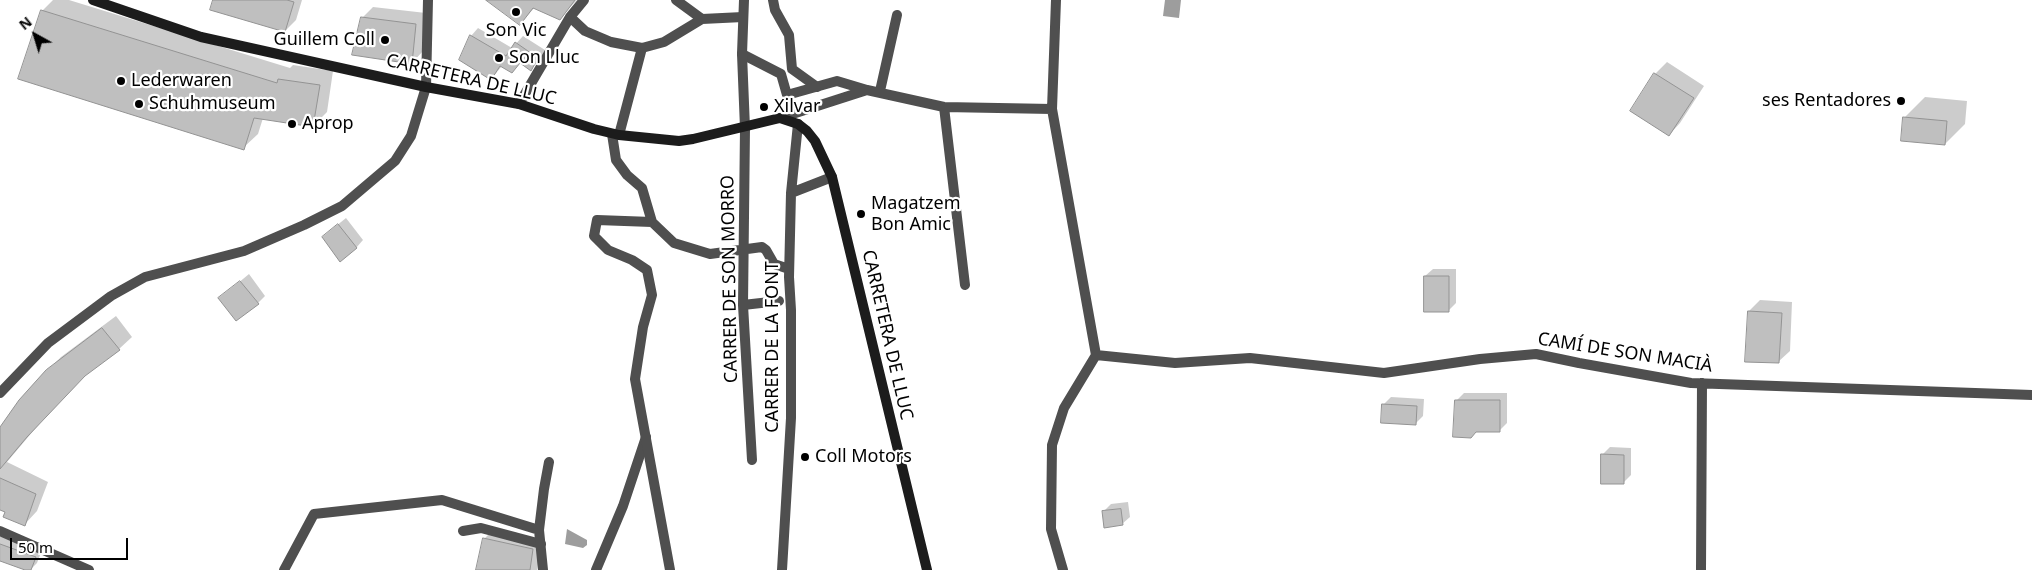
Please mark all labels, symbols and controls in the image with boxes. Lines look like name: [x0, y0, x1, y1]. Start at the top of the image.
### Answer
marker: Son Vic: [510, 6, 522, 18]
north arrow: [10, 10, 60, 60]
text: N: [15, 12, 36, 34]
place label: Son Vic: [486, 20, 546, 42]
place label: Guillem Coll: [274, 29, 375, 51]
marker: Guillem Coll: [379, 34, 391, 46]
place label: Son Lluc: [509, 47, 579, 69]
street label: CARRETERA DE LLUC: [384, 50, 558, 110]
marker: Son Lluc: [493, 52, 505, 64]
place label: Lederwaren: [131, 70, 232, 92]
marker: Lederwaren: [115, 75, 127, 87]
place label: ses Rentadores: [1762, 90, 1891, 112]
place label: Schuhmuseum: [149, 93, 276, 115]
marker: ses Rentadores: [1895, 95, 1907, 107]
place label: Xilvar: [774, 96, 821, 118]
marker: Schuhmuseum: [133, 98, 145, 110]
marker: Xilvar: [758, 101, 770, 113]
place label: Aprop: [302, 113, 354, 135]
marker: Aprop: [286, 118, 298, 130]
street label: CARRER DE SON MORRO: [717, 175, 743, 383]
place label: Magatzem Bon Amic: [871, 193, 961, 235]
marker: Magatzem Bon Amic: [855, 208, 867, 220]
street label: CARRETERA DE LLUC: [857, 248, 917, 422]
street label: CARRER DE LA FONT: [762, 261, 784, 433]
street label: CAMÍ DE SON MACIÀ: [1536, 329, 1714, 377]
place label: Coll Motors: [815, 446, 912, 468]
marker: Coll Motors: [799, 451, 811, 463]
scale bar: [12, 528, 130, 560]
text: 50 m: [18, 537, 53, 557]

